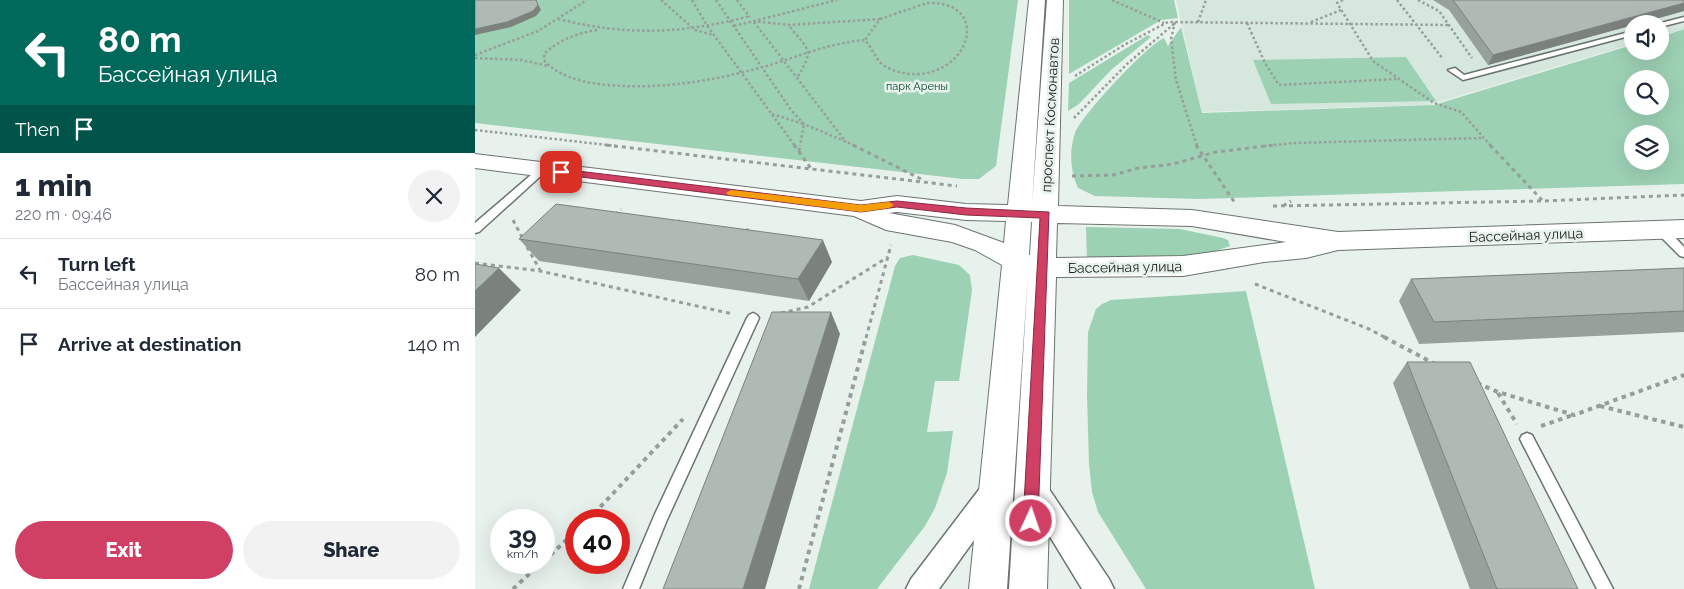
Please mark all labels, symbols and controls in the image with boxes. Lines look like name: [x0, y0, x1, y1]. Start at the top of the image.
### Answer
map controls: [1624, 15, 1669, 170]
button: sound: [1624, 15, 1669, 60]
text: 80 m: [98, 19, 182, 60]
icon: left: [15, 20, 80, 85]
street label: проспект Космонавтов: [1038, 37, 1062, 193]
text: Бассейная улица: [98, 61, 278, 87]
button: search: [1624, 70, 1669, 115]
park label: парк Арены: [886, 80, 948, 93]
icon: arrive: [70, 115, 98, 143]
text: Then: [15, 118, 60, 140]
button: layers: [1624, 125, 1669, 170]
pin: [540, 151, 582, 193]
icon: arrive: [547, 158, 575, 186]
text: 1 min: [15, 168, 92, 203]
button: close: [408, 170, 460, 222]
text: 220 m · 09:46: [15, 205, 112, 224]
street label: Бассейная улица: [1469, 225, 1583, 245]
text: Turn left: [58, 253, 135, 275]
street label: Бассейная улица: [1068, 258, 1182, 276]
icon: left: [15, 260, 43, 288]
text: 80 m: [415, 263, 460, 285]
text: Бассейная улица: [58, 275, 189, 294]
icon: arrive: [15, 330, 43, 358]
text: Arrive at destination: [58, 333, 242, 355]
text: 140 m: [408, 333, 460, 355]
position arrow: [1004, 494, 1056, 546]
speed limit sign: 40: [565, 509, 630, 574]
text: 39: [508, 520, 537, 550]
button: Exit: [15, 521, 233, 579]
button: Share: [243, 521, 460, 579]
text: km/h: [507, 547, 538, 561]

